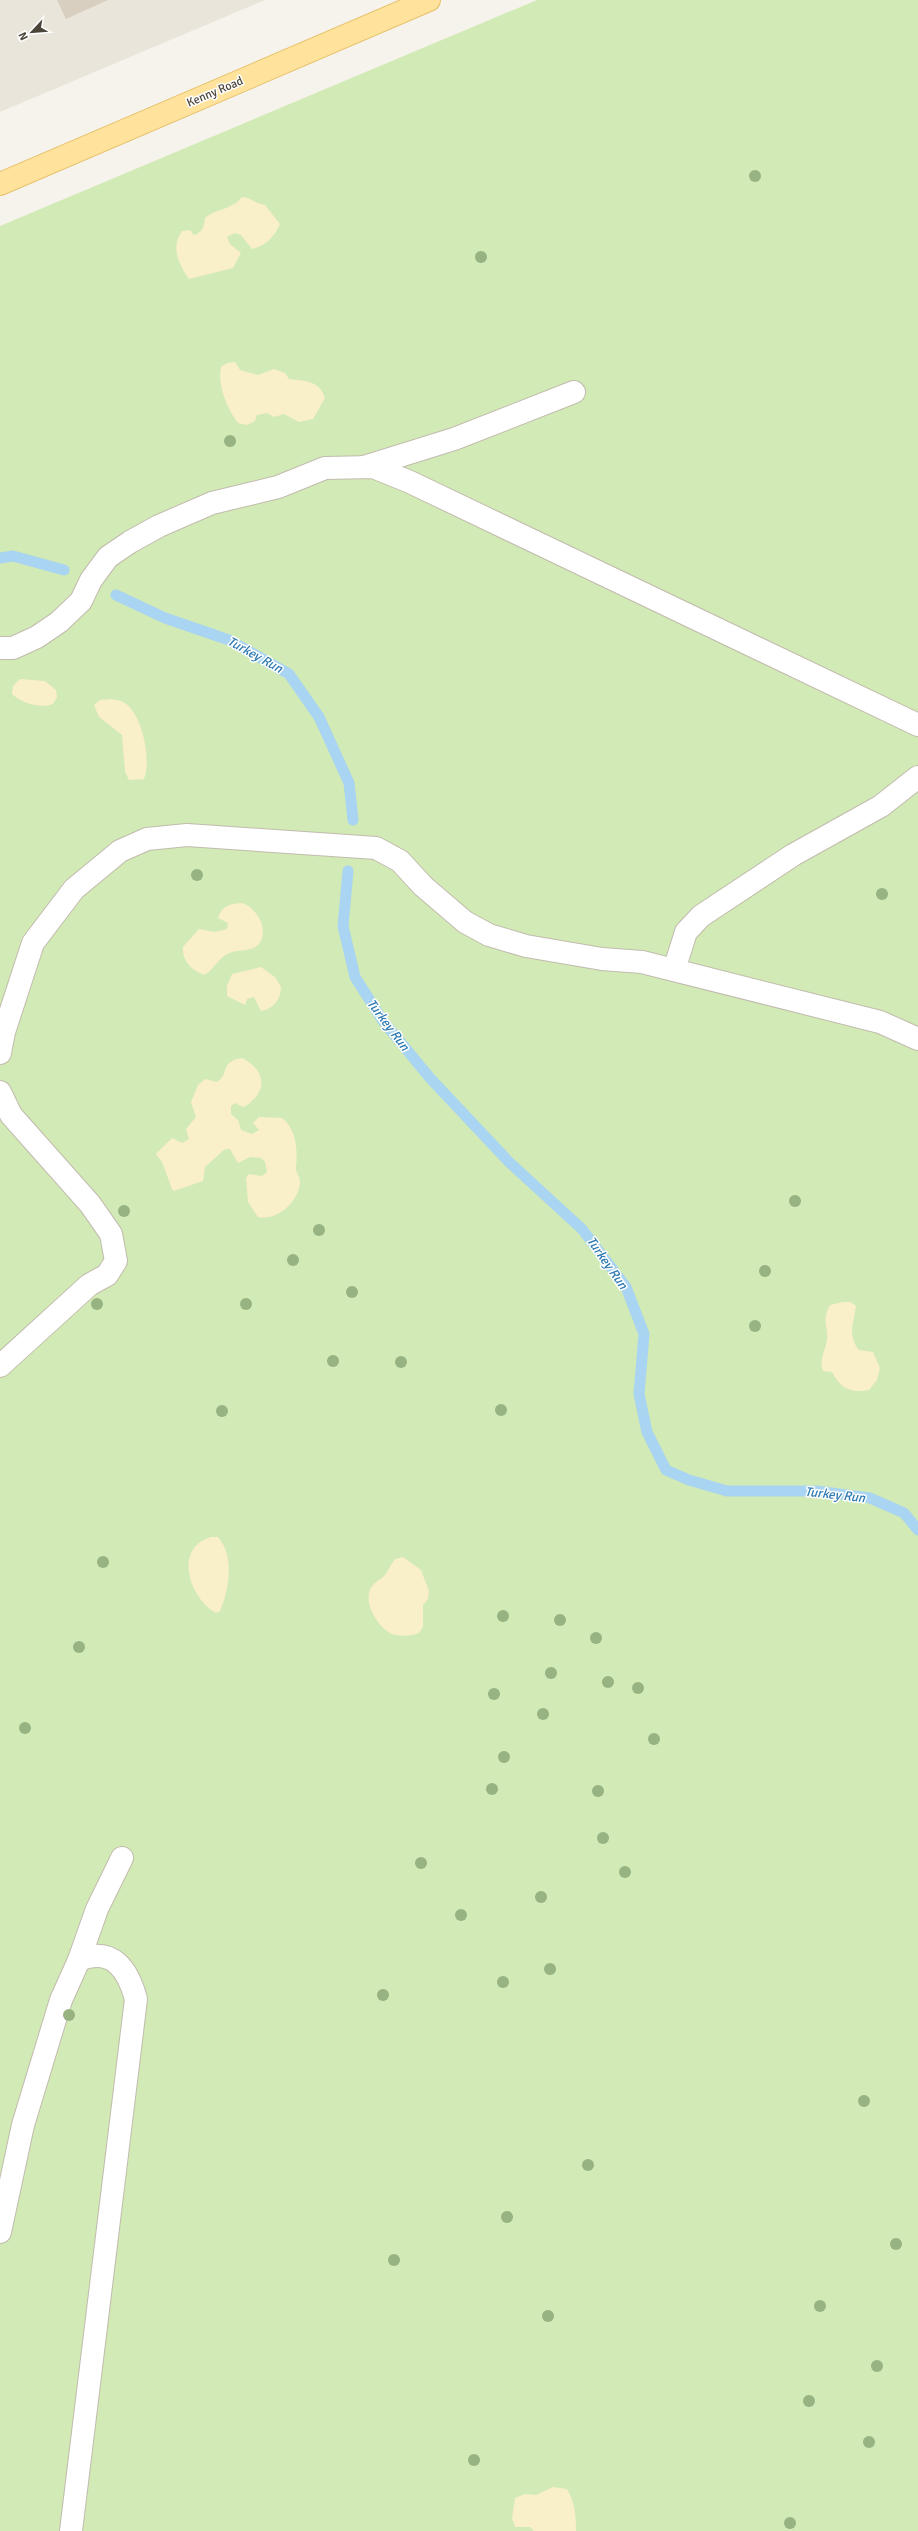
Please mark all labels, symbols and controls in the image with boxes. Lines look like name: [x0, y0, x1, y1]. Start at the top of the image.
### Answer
north arrow: [12, 12, 52, 52]
text: N: [16, 30, 31, 42]
street label: Kenny Road: [185, 73, 245, 111]
water label: Turkey Run: [225, 633, 286, 677]
water label: Turkey Run: [363, 996, 413, 1055]
water label: Turkey Run: [583, 1234, 631, 1293]
water label: Turkey Run: [804, 1484, 867, 1506]

